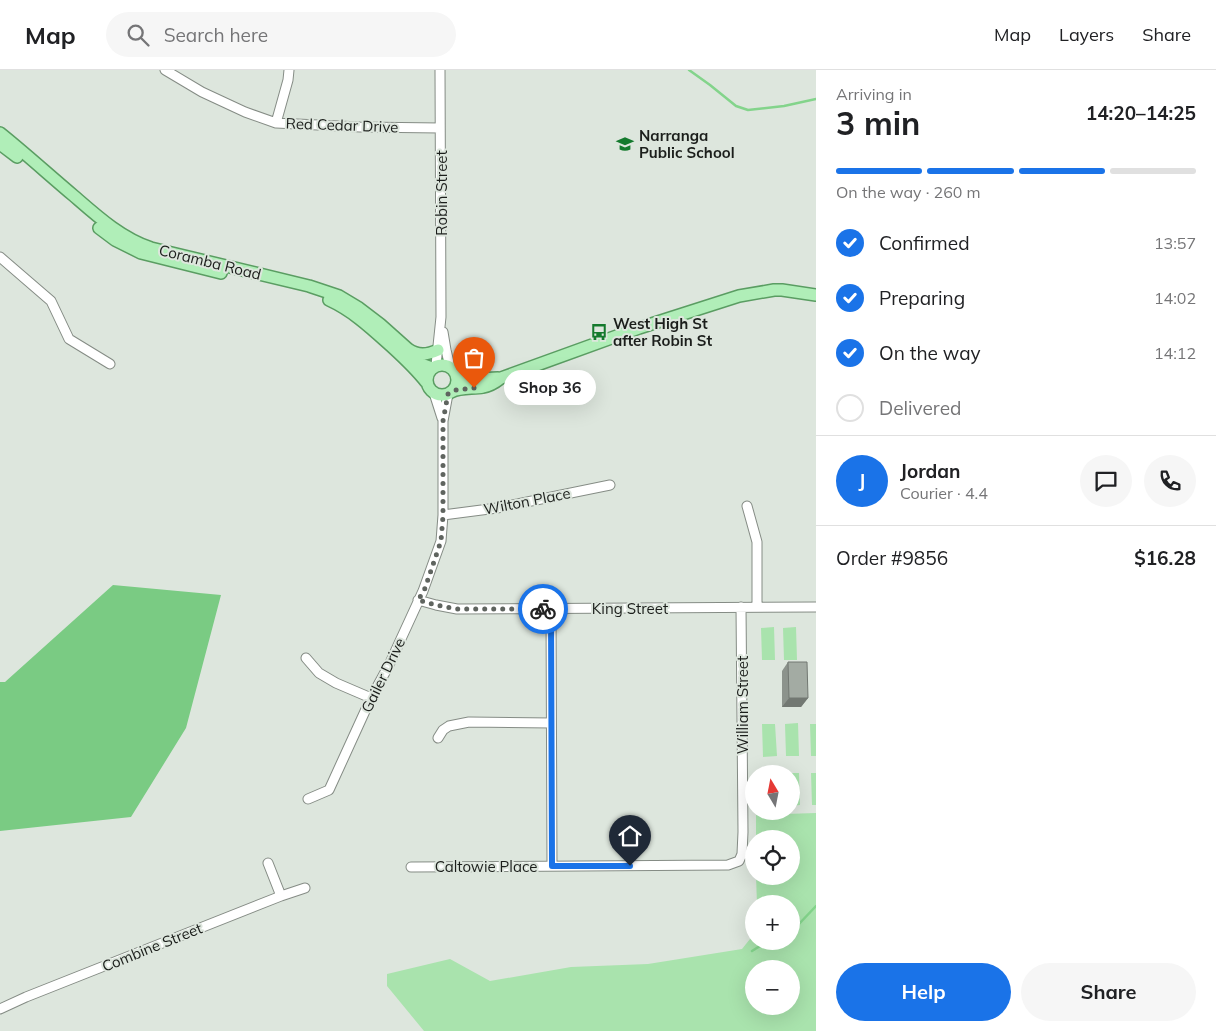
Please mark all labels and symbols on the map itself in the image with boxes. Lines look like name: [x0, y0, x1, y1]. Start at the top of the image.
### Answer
street label: Red Cedar Drive: [285, 114, 399, 136]
place label: Narranga Public School: [639, 126, 735, 162]
school or university icon: Narranga Public School: [615, 134, 635, 154]
street label: Robin Street: [432, 150, 451, 236]
street label: Coramba Road: [157, 240, 263, 284]
place label: West High St after Robin St: [613, 314, 712, 350]
bus stop icon: West High St after Robin St: [589, 322, 609, 342]
pin: [453, 337, 495, 388]
callout: Shop 36: [504, 370, 596, 406]
street label: Wilton Place: [482, 483, 572, 519]
courier: [518, 584, 568, 634]
street label: King Street: [592, 599, 668, 618]
street label: Gailer Drive: [357, 634, 409, 716]
street label: William Street: [733, 656, 752, 754]
north arrow: [745, 765, 800, 820]
pin: [609, 815, 651, 866]
street label: Caltowie Place: [435, 857, 537, 876]
street label: Combine Street: [99, 918, 205, 976]

